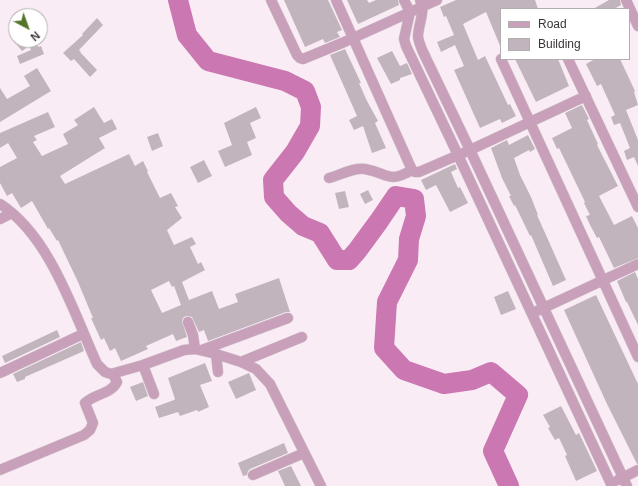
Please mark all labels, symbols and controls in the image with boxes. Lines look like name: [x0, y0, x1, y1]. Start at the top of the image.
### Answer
north arrow: [8, 8, 48, 48]
legend: [500, 8, 630, 60]
text: Road: [538, 17, 567, 31]
text: N: [28, 29, 42, 43]
text: Building: [538, 37, 581, 51]

